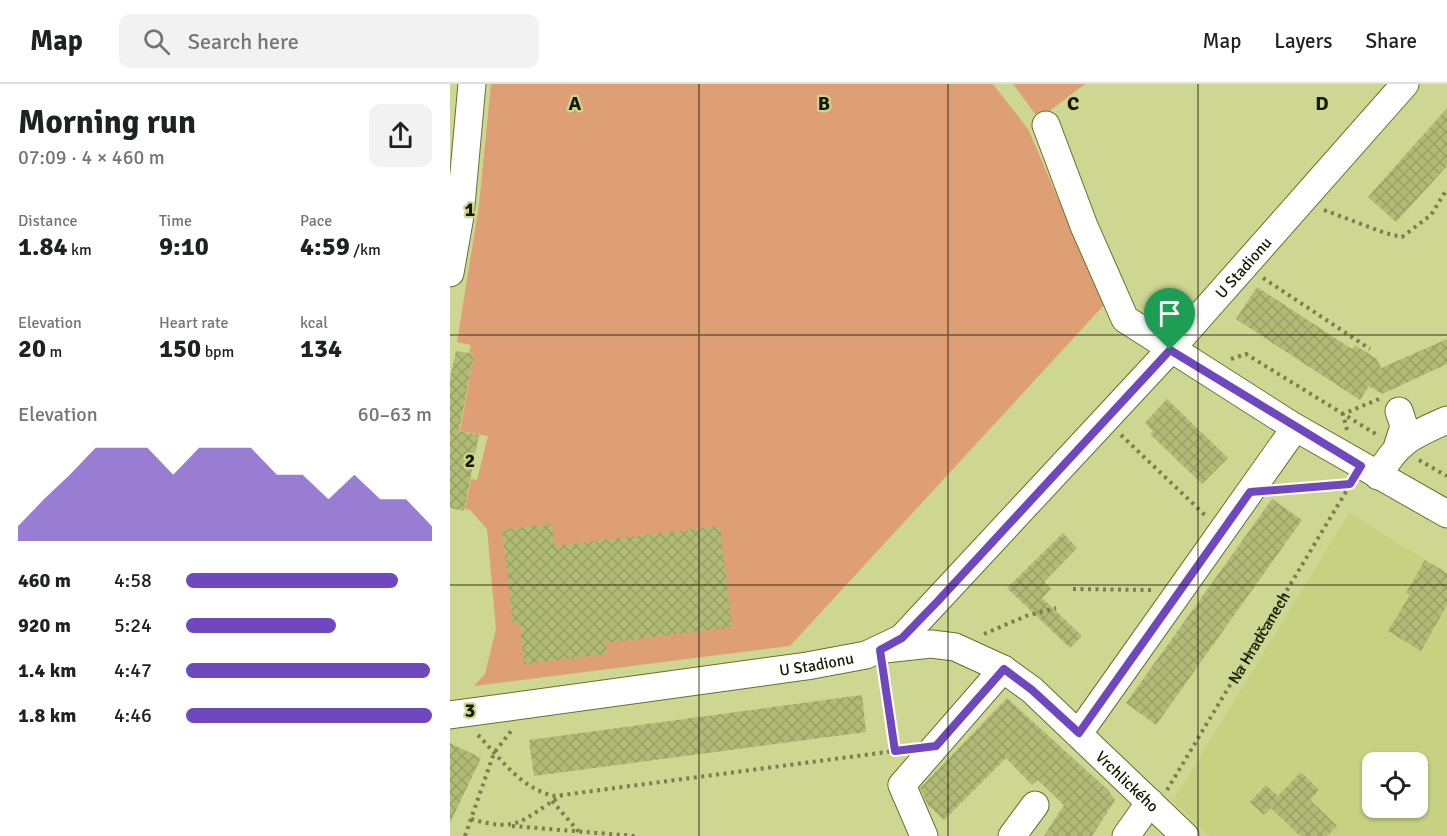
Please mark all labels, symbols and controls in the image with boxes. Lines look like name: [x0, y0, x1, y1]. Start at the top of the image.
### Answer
search box: [119, 14, 539, 68]
text: Map: [30, 24, 83, 58]
icon: search: [140, 25, 173, 58]
text: Search here: [188, 28, 299, 55]
text: Map: [1203, 28, 1241, 54]
text: Layers: [1274, 28, 1332, 54]
text: Share: [1365, 28, 1417, 54]
text: A: [569, 91, 582, 116]
text: B: [818, 91, 830, 116]
text: C: [1067, 91, 1079, 116]
text: D: [1315, 91, 1329, 116]
text: Morning run: [18, 102, 196, 143]
button: share: [369, 104, 432, 167]
text: 07:09 · 4 × 460 m: [18, 145, 165, 170]
text: 1: [465, 197, 476, 222]
text: Distance: [18, 211, 78, 231]
text: Time: [159, 211, 192, 231]
text: Pace: [300, 211, 332, 231]
text: 1.84: [18, 231, 68, 263]
text: 9:10: [159, 231, 209, 263]
text: 4:59: [300, 231, 350, 263]
street label: U Stadionu: [1211, 233, 1276, 303]
text: km: [68, 240, 92, 260]
text: /km: [350, 240, 381, 260]
pin: [1144, 288, 1195, 350]
icon: arrive: [1153, 297, 1186, 330]
text: Elevation: [18, 313, 82, 333]
text: Heart rate: [159, 313, 228, 333]
text: kcal: [300, 313, 328, 333]
text: 20: [18, 333, 46, 365]
text: 150: [159, 333, 201, 365]
text: 134: [300, 333, 342, 365]
text: m: [46, 342, 62, 362]
text: bpm: [201, 342, 234, 362]
text: Elevation: [18, 402, 98, 427]
text: 60–63 m: [358, 402, 432, 427]
text: 2: [465, 448, 475, 473]
text: 460 m: [18, 568, 71, 593]
text: 4:58: [114, 568, 152, 593]
street label: Na Hradčanech: [1224, 588, 1295, 688]
text: 920 m: [18, 613, 71, 638]
text: 5:24: [114, 613, 152, 638]
street label: U Stadionu: [778, 648, 856, 681]
text: 1.4 km: [18, 658, 76, 683]
text: 4:47: [114, 658, 152, 683]
text: 3: [465, 698, 475, 723]
text: 1.8 km: [18, 703, 76, 728]
text: 4:46: [114, 703, 152, 728]
street label: Vrchlického: [1091, 747, 1163, 817]
map controls: [1362, 752, 1428, 818]
button: locate: [1362, 752, 1428, 818]

